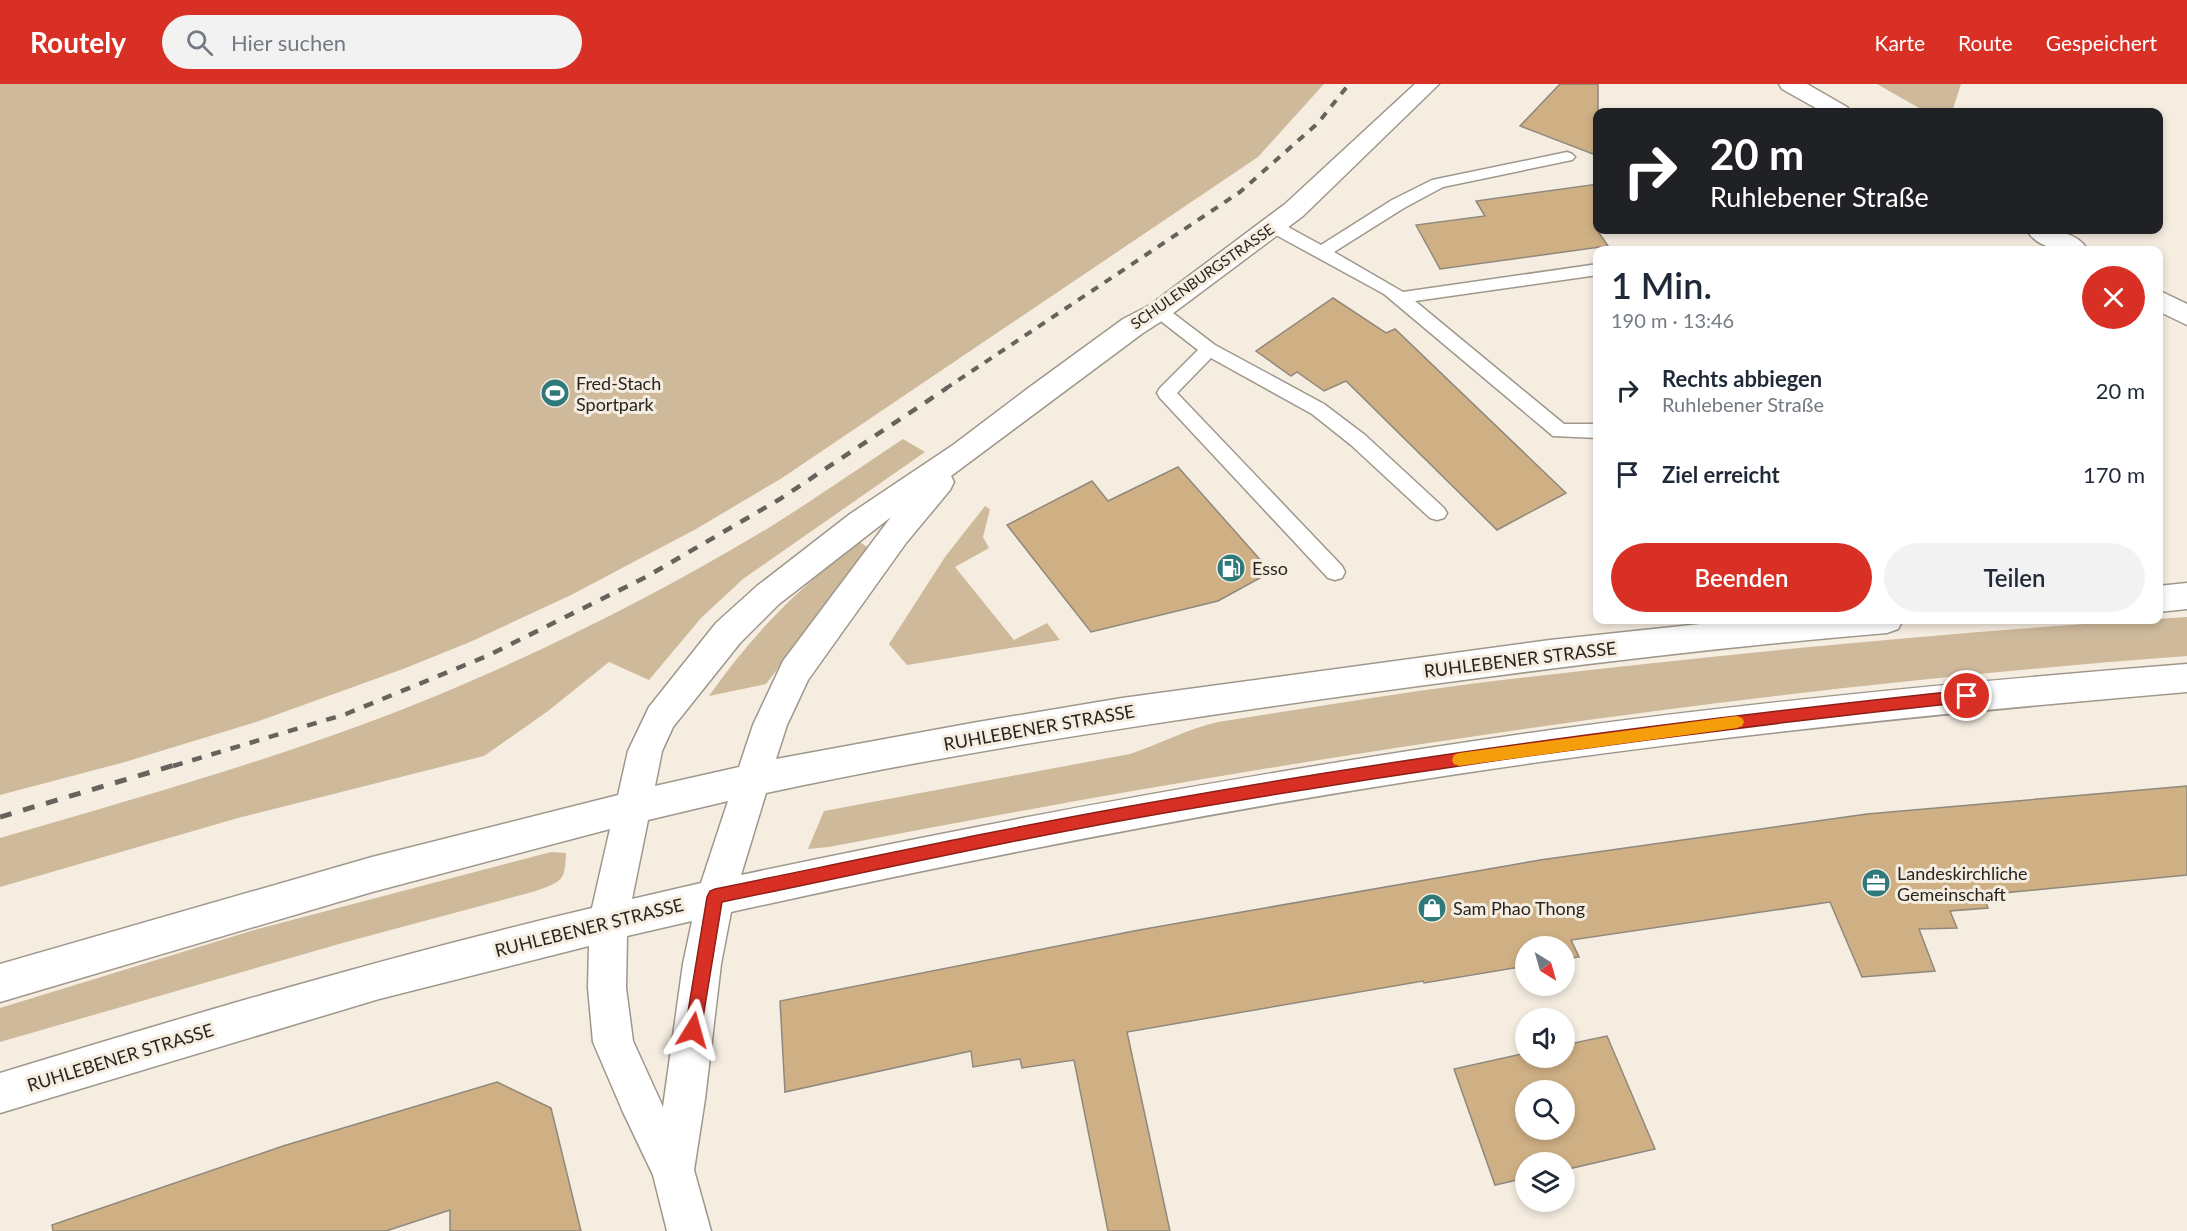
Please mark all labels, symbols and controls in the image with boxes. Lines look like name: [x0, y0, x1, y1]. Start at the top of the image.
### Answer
search box: [162, 15, 582, 69]
text: Routely: [30, 25, 126, 59]
icon: search: [183, 26, 216, 59]
text: Hier suchen: [231, 29, 346, 56]
text: Karte: [1875, 30, 1925, 55]
text: Route: [1958, 30, 2013, 55]
text: Gespeichert: [2046, 30, 2157, 55]
text: 20 m: [1710, 129, 1804, 179]
icon: right: [1611, 132, 1689, 210]
text: Ruhlebener Straße: [1710, 180, 1929, 213]
street label: SCHULENBURGSTRASSE: [1127, 220, 1277, 332]
text: 1 Min.: [1611, 263, 1712, 307]
button: close: [2082, 266, 2145, 329]
text: 190 m · 13:46: [1611, 308, 1734, 332]
text: Rechts abbiegen: [1662, 365, 1822, 392]
place label: Fred-Stach Sportpark: [576, 372, 661, 415]
icon: right: [1611, 374, 1644, 407]
sports icon: Fred-Stach Sportpark: [539, 377, 571, 409]
text: 20 m: [2096, 377, 2145, 404]
text: Ruhlebener Straße: [1662, 392, 1824, 416]
icon: arrive: [1611, 458, 1644, 491]
text: Ziel erreicht: [1662, 461, 1780, 488]
text: 170 m: [2083, 461, 2145, 488]
button: Beenden: [1611, 543, 1872, 612]
button: Teilen: [1884, 543, 2145, 612]
fuel station icon: Esso: [1215, 552, 1247, 584]
place label: Esso: [1252, 557, 1288, 579]
street label: RUHLEBENER STRASSE: [1423, 636, 1617, 682]
pin: [1941, 670, 1992, 721]
icon: arrive: [1950, 679, 1983, 712]
street label: RUHLEBENER STRASSE: [942, 699, 1136, 755]
place label: Landeskirchliche Gemeinschaft: [1897, 862, 2028, 905]
office icon: Landeskirchliche Gemeinschaft: [1860, 867, 1892, 899]
shop icon: Sam Phao Thong: [1416, 892, 1448, 924]
street label: RUHLEBENER STRASSE: [492, 893, 686, 961]
place label: Sam Phao Thong: [1453, 897, 1585, 919]
north arrow: [1515, 936, 1575, 996]
map controls: [1515, 936, 1575, 1212]
position arrow: [661, 998, 725, 1062]
button: sound: [1515, 1008, 1575, 1068]
street label: RUHLEBENER STRASSE: [24, 1018, 216, 1096]
button: search: [1515, 1080, 1575, 1140]
button: layers: [1515, 1152, 1575, 1212]

